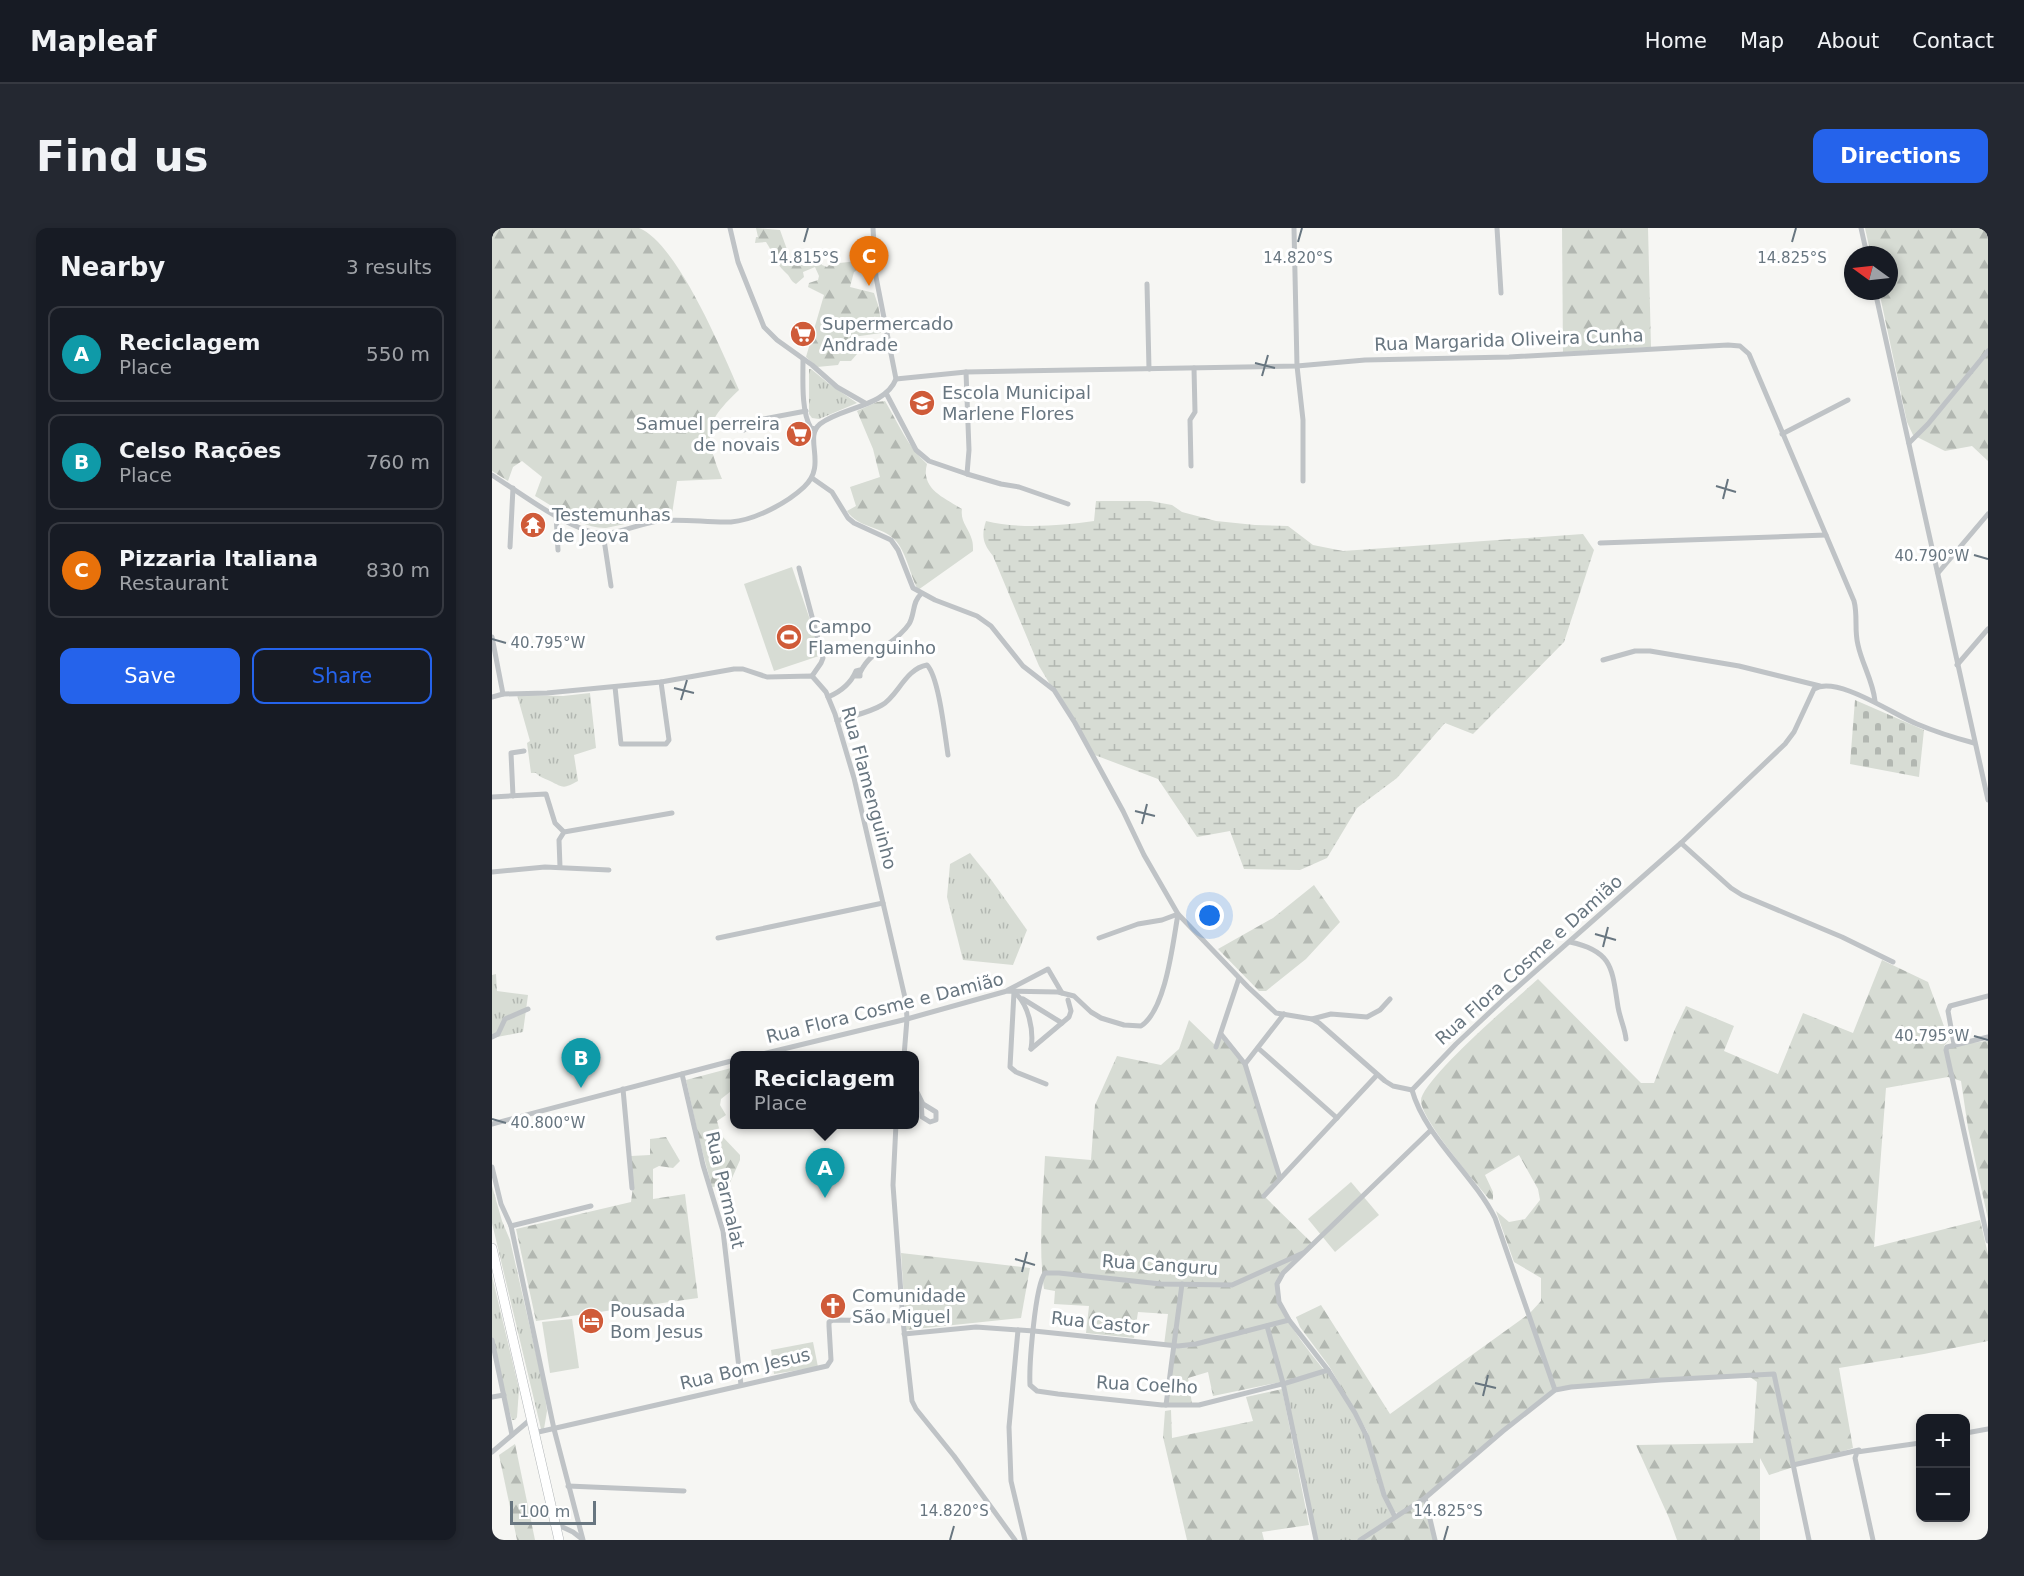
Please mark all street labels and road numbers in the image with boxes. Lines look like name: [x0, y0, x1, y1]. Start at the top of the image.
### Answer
street label: Rua Margarida Oliveira Cunha: [1374, 324, 1644, 355]
street label: Rua Flamenguinho: [838, 704, 901, 872]
street label: Rua Flora Cosme e Damião: [1431, 870, 1626, 1049]
street label: Rua Flora Cosme e Damião: [764, 968, 1006, 1047]
street label: Rua Parmalat: [702, 1129, 749, 1251]
street label: Rua Canguru: [1101, 1250, 1219, 1279]
street label: Rua Castor: [1050, 1307, 1151, 1338]
street label: Rua Bom Jesus: [678, 1343, 812, 1394]
street label: Rua Coelho: [1096, 1371, 1198, 1398]

